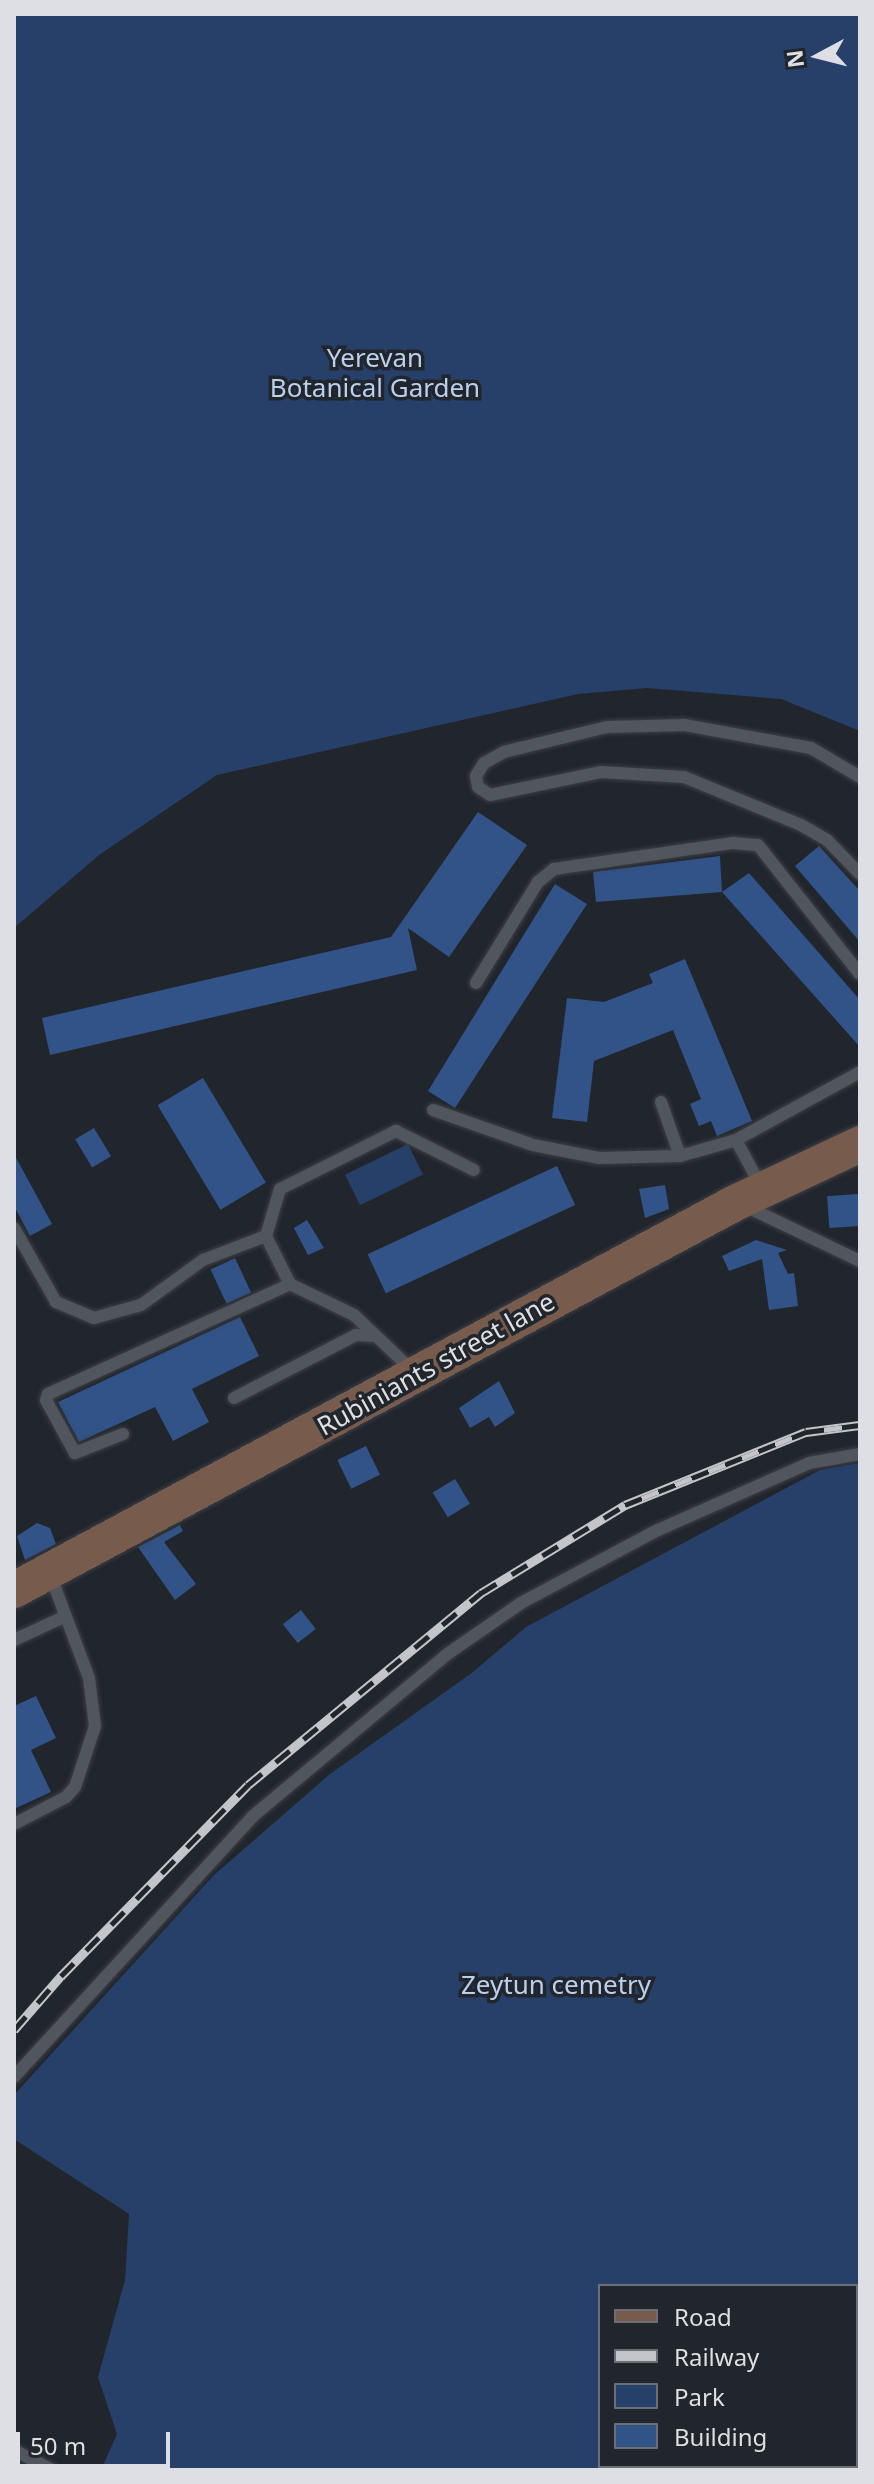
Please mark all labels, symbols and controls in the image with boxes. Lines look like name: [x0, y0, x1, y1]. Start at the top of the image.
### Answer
north arrow: [778, 16, 858, 96]
text: N: [778, 48, 810, 70]
park label: Yerevan Botanical Garden: [270, 342, 480, 404]
street label: Rubiniants street lane: [312, 1286, 560, 1442]
park label: Zeytun cemetry: [461, 1969, 651, 2001]
legend: [598, 2284, 858, 2468]
text: Road: [674, 2300, 732, 2333]
text: Railway: [674, 2340, 759, 2373]
text: Park: [674, 2380, 725, 2413]
scale bar: [20, 2416, 174, 2466]
text: Building: [674, 2420, 767, 2453]
text: 50 m: [30, 2429, 86, 2462]

